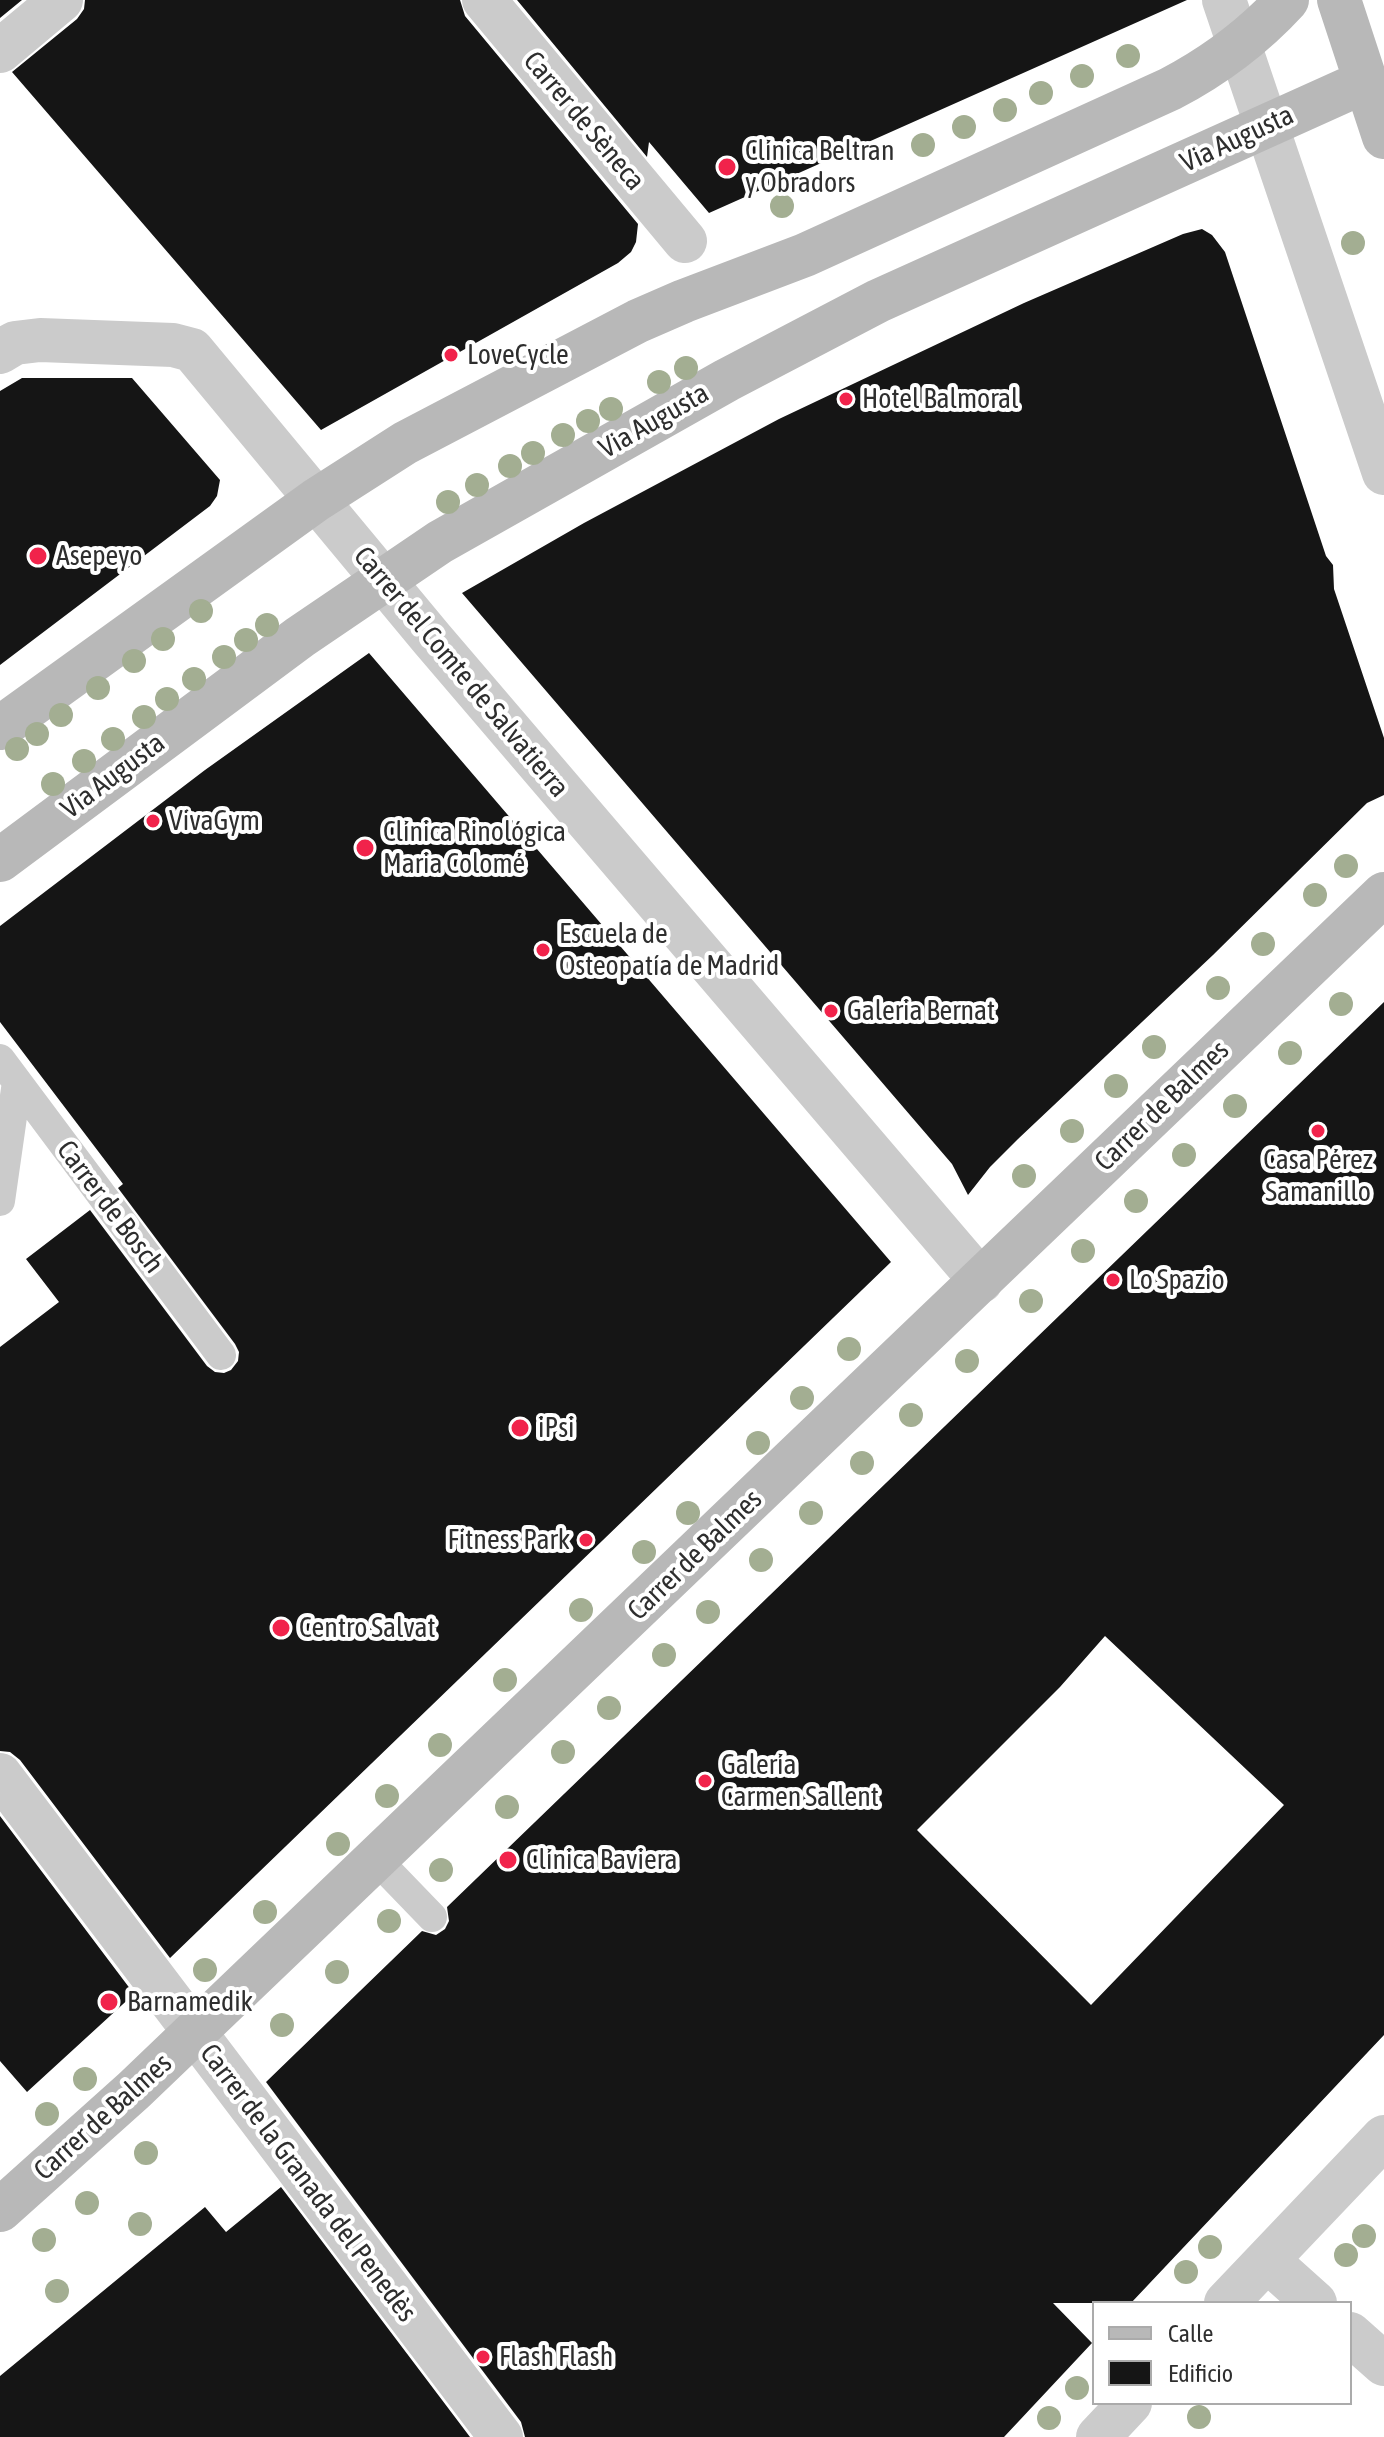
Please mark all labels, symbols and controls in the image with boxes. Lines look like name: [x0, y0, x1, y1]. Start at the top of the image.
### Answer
street label: Carrer de Sèneca: [516, 45, 652, 197]
street label: Via Augusta: [1175, 98, 1299, 180]
place label: Clínica Beltran y Obradors: [745, 134, 894, 200]
marker: Clínica Beltran y Obradors: [716, 156, 738, 178]
place label: LoveCycle: [467, 338, 569, 372]
marker: LoveCycle: [442, 346, 460, 364]
street label: Via Augusta: [593, 376, 715, 466]
place label: Hotel Balmoral: [862, 382, 1018, 416]
marker: Hotel Balmoral: [837, 390, 855, 408]
place label: Asepeyo: [56, 539, 142, 573]
street label: Carrer del Comte de Salvatierra: [346, 540, 576, 804]
marker: Asepeyo: [27, 545, 49, 567]
street label: Via Augusta: [55, 726, 171, 826]
place label: VivaGym: [169, 804, 260, 838]
marker: VivaGym: [144, 812, 162, 830]
place label: Clínica Rinológica Maria Colomé: [383, 815, 566, 881]
marker: Clínica Rinológica Maria Colomé: [354, 837, 376, 859]
place label: Escuela de Osteopatía de Madrid: [559, 917, 779, 983]
marker: Escuela de Osteopatía de Madrid: [534, 941, 552, 959]
place label: Galeria Bernat: [847, 994, 995, 1028]
marker: Galeria Bernat: [822, 1002, 840, 1020]
street label: Carrer de Balmes: [1088, 1034, 1236, 1178]
marker: Casa Pérez Samanillo: [1309, 1122, 1327, 1140]
street label: Carrer de Bosch: [49, 1134, 171, 1280]
place label: Casa Pérez Samanillo: [1263, 1143, 1373, 1209]
place label: Lo Spazio: [1129, 1263, 1225, 1297]
marker: Lo Spazio: [1104, 1271, 1122, 1289]
place label: iPsi: [538, 1411, 574, 1445]
marker: iPsi: [509, 1417, 531, 1439]
street label: Carrer de Balmes: [621, 1483, 769, 1627]
place label: Fitness Park: [448, 1523, 570, 1557]
marker: Fitness Park: [577, 1531, 595, 1549]
place label: Centro Salvat: [299, 1611, 435, 1645]
marker: Centro Salvat: [270, 1617, 292, 1639]
place label: Galería Carmen Sallent: [721, 1748, 879, 1814]
marker: Galería Carmen Sallent: [696, 1772, 714, 1790]
place label: Clínica Baviera: [526, 1843, 677, 1877]
marker: Clínica Baviera: [497, 1849, 519, 1871]
place label: Barnamedik: [127, 1985, 253, 2019]
marker: Barnamedik: [98, 1991, 120, 2013]
street label: Carrer de la Granada del Penedès: [193, 2038, 423, 2328]
street label: Carrer de Balmes: [27, 2047, 179, 2187]
legend: [1092, 2301, 1352, 2405]
text: Calle: [1168, 2320, 1213, 2347]
place label: Flash Flash: [499, 2340, 613, 2374]
marker: Flash Flash: [474, 2348, 492, 2366]
text: Edificio: [1168, 2360, 1233, 2387]

